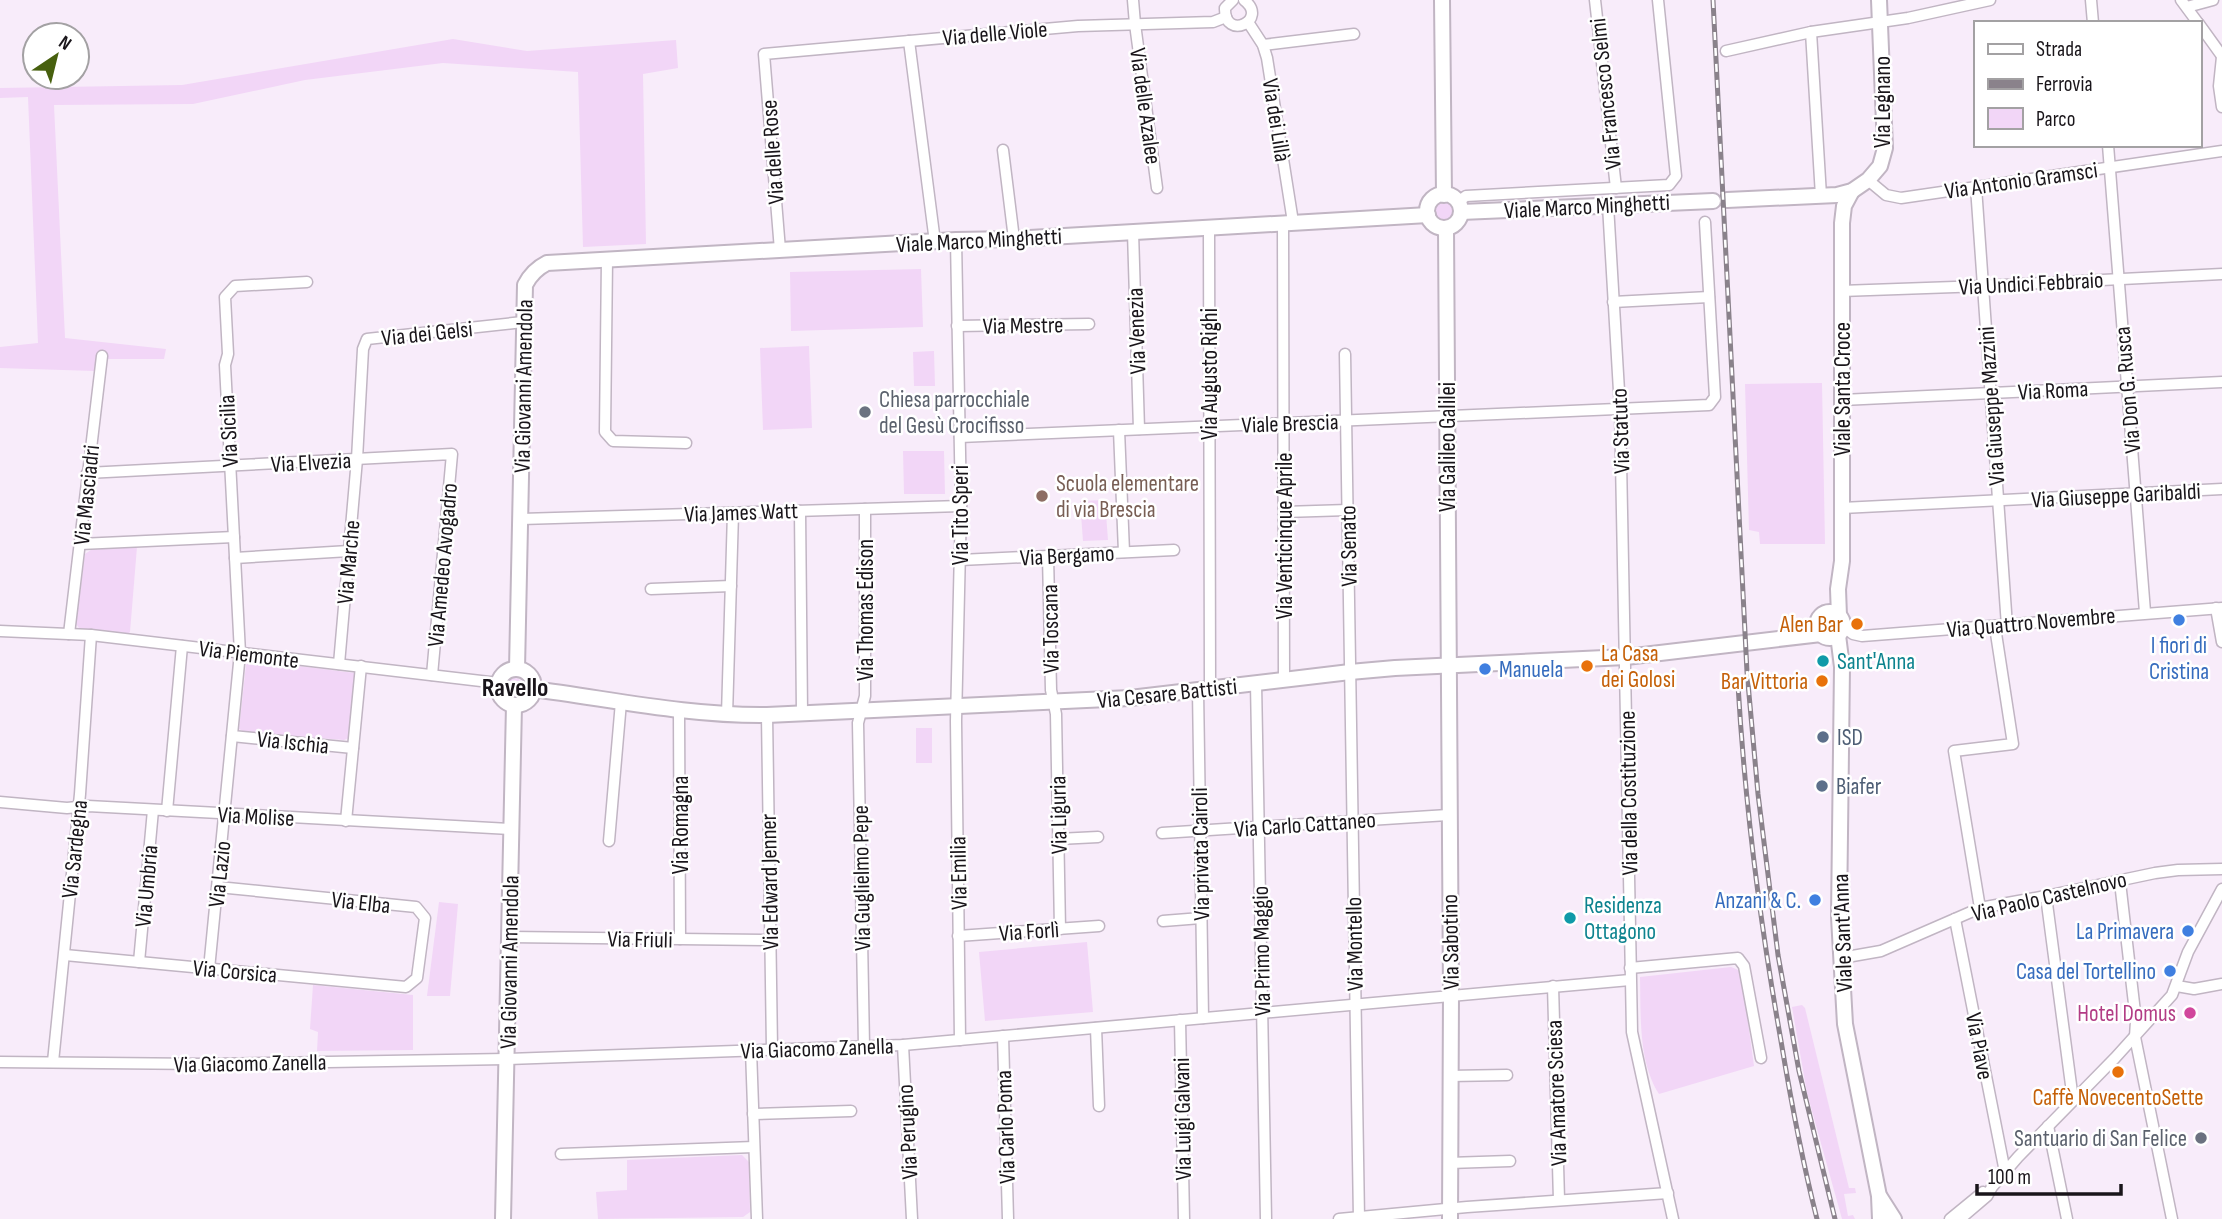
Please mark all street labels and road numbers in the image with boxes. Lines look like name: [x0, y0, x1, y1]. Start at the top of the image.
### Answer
street label: Via delle Viole: [941, 15, 1049, 53]
street label: Via Francesco Selmi: [1584, 17, 1628, 171]
street label: Via delle Azalee: [1123, 46, 1167, 166]
street label: Via Legnano: [1869, 56, 1897, 148]
street label: Via dei Lillà: [1256, 76, 1296, 164]
street label: Via delle Rose: [755, 99, 791, 205]
street label: Via Antonio Gramsci: [1943, 156, 2099, 206]
street label: Viale Marco Minghetti: [1503, 189, 1671, 225]
street label: Viale Marco Minghetti: [895, 223, 1063, 259]
street label: Via Undici Febbraio: [1958, 266, 2104, 302]
street label: Via Venezia: [1121, 287, 1153, 375]
street label: Via Giovanni Amendola: [508, 299, 540, 473]
street label: Via Augusto Righi: [1196, 308, 1224, 440]
street label: Via Mestre: [982, 311, 1064, 341]
street label: Via dei Gelsi: [380, 315, 474, 353]
street label: Viale Santa Croce: [1829, 322, 1857, 456]
street label: Via Giuseppe Mazzini: [1972, 325, 2012, 486]
street label: Via Don G. Rusca: [2109, 325, 2147, 455]
street label: Via Roma: [2017, 375, 2089, 407]
street label: Via Galileo Galilei: [1434, 382, 1462, 512]
street label: Via Statuto: [1606, 388, 1636, 474]
street label: Via Sicilia: [213, 394, 245, 468]
street label: Viale Brescia: [1241, 408, 1339, 440]
street label: Via Masciadri: [68, 444, 106, 547]
street label: Via Elvezia: [270, 447, 352, 479]
street label: Via Venticinque Aprile: [1271, 453, 1299, 619]
street label: Via Tito Speri: [947, 465, 975, 565]
street label: Via Giuseppe Garibaldi: [2031, 478, 2201, 514]
street label: Via Amedeo Avogadro: [422, 482, 464, 648]
street label: Via James Watt: [684, 497, 798, 529]
street label: Via Senato: [1334, 505, 1364, 587]
street label: Via Marche: [331, 519, 367, 605]
street label: Via Thomas Edison: [852, 539, 880, 681]
street label: Via Bergamo: [1019, 540, 1115, 572]
street label: Via Toscana: [1036, 584, 1066, 674]
street label: Via Quattro Novembre: [1946, 602, 2117, 644]
street label: Via Piemonte: [197, 635, 301, 675]
street label: Via Cesare Battisti: [1096, 673, 1238, 715]
street label: Via della Costituzione: [1614, 710, 1644, 876]
street label: Via Ischia: [256, 725, 330, 761]
street label: Via Romagna: [667, 776, 695, 874]
street label: Via Liguria: [1044, 776, 1074, 854]
street label: Via privata Cairoli: [1186, 787, 1216, 921]
street label: Via Sardegna: [56, 799, 94, 900]
street label: Via Molise: [217, 801, 295, 833]
street label: Via Guglielmo Pepe: [847, 805, 877, 951]
street label: Via Carlo Cattaneo: [1233, 806, 1377, 844]
street label: Via Edward Jenner: [755, 813, 785, 950]
street label: Via Emilia: [944, 836, 974, 910]
street label: Via Lazio: [203, 840, 237, 909]
street label: Via Umbria: [129, 844, 165, 928]
street label: Via Paolo Castelnovo: [1969, 866, 2129, 928]
street label: Viale Sant'Anna: [1827, 873, 1859, 993]
street label: Via Giovanni Amendola: [494, 875, 526, 1049]
street label: Via Elba: [330, 886, 392, 920]
street label: Via Primo Maggio: [1247, 886, 1277, 1016]
street label: Via Sabotino: [1436, 894, 1466, 990]
street label: Via Montello: [1340, 896, 1370, 991]
street label: Via Forlì: [998, 916, 1060, 948]
street label: Via Friuli: [607, 925, 673, 955]
street label: Via Corsica: [192, 954, 278, 990]
street label: Via Piave: [1959, 1010, 1999, 1082]
street label: Via Amatore Sciesa: [1540, 1019, 1574, 1166]
street label: Via Giacomo Zanella: [740, 1032, 894, 1066]
street label: Via Giacomo Zanella: [173, 1049, 327, 1079]
street label: Via Luigi Galvani: [1168, 1057, 1198, 1181]
street label: Via Carlo Poma: [990, 1070, 1022, 1184]
street label: Via Perugino: [892, 1084, 924, 1180]

